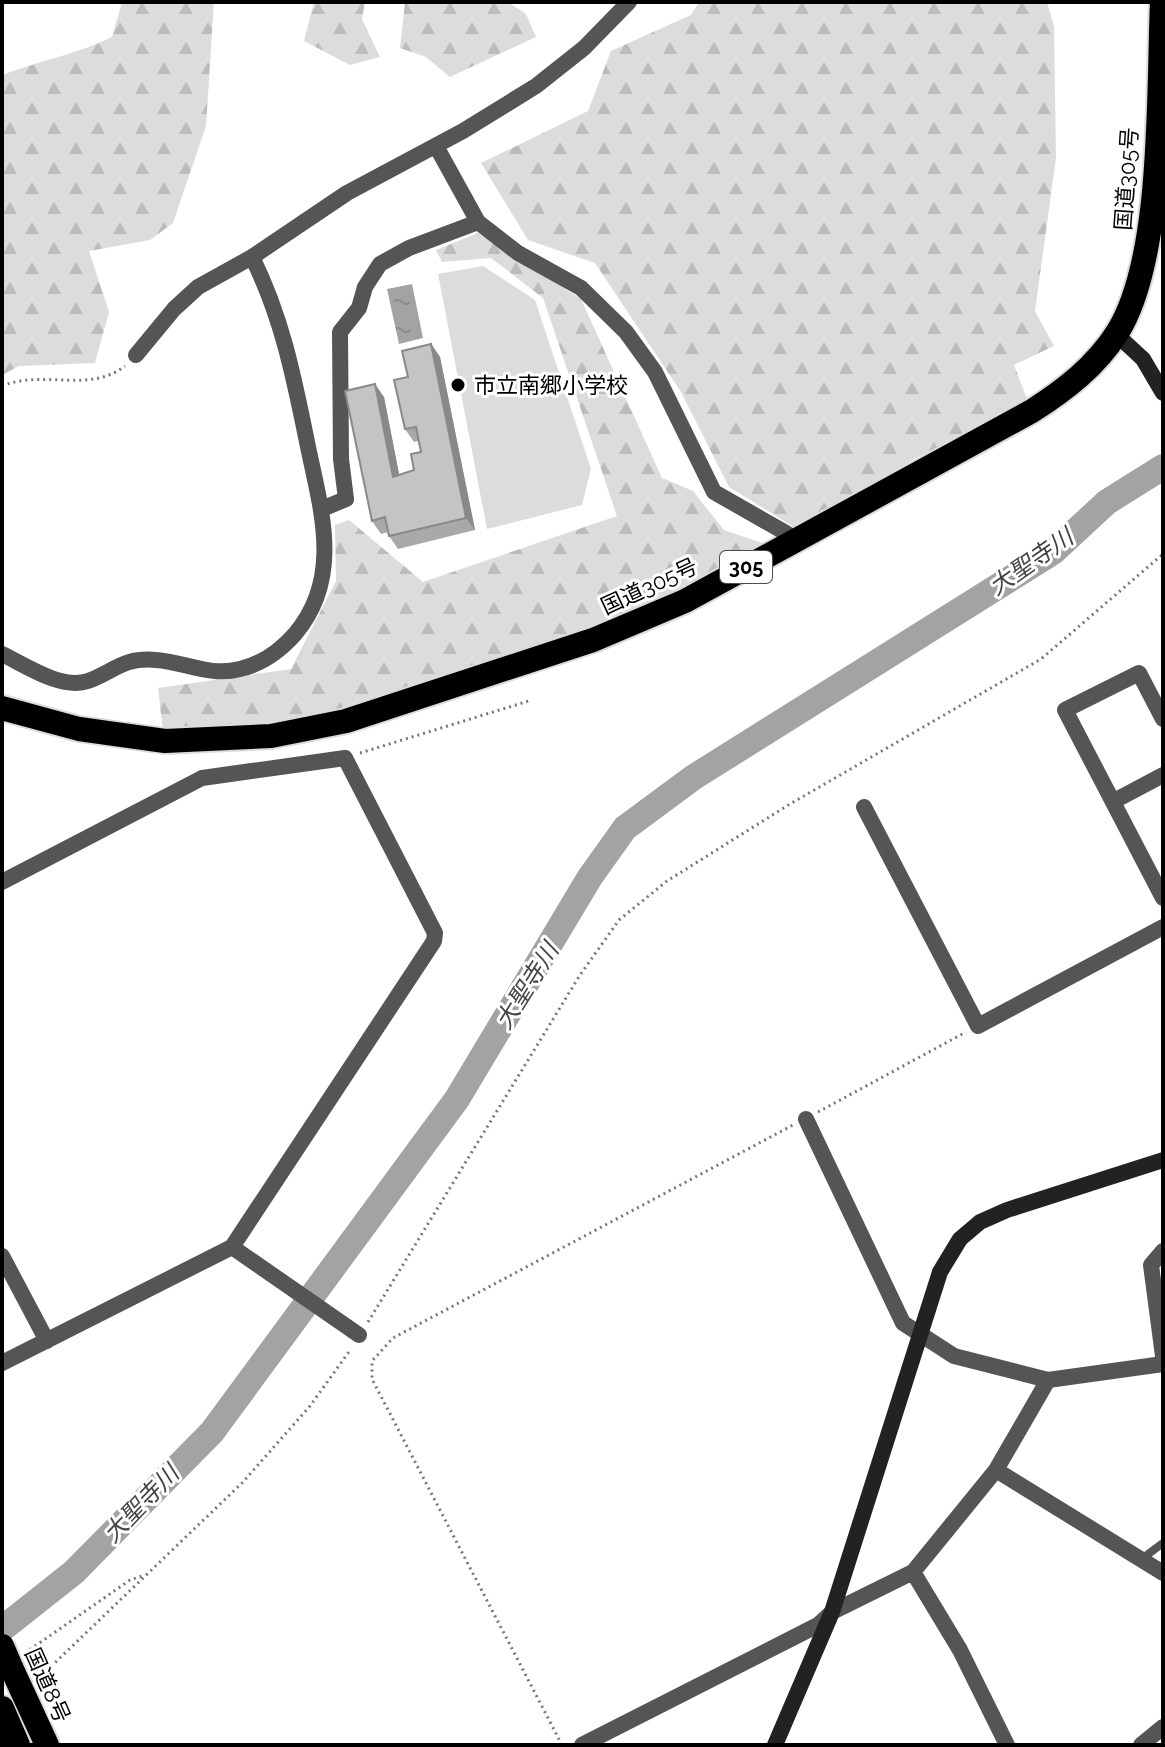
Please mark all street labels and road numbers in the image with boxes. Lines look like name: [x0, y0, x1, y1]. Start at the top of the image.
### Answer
street label: 国道305号: [1109, 127, 1143, 231]
road number: 305: [720, 551, 772, 583]
street label: 国道305号: [597, 552, 701, 620]
street label: 国道8号: [20, 1644, 76, 1726]

